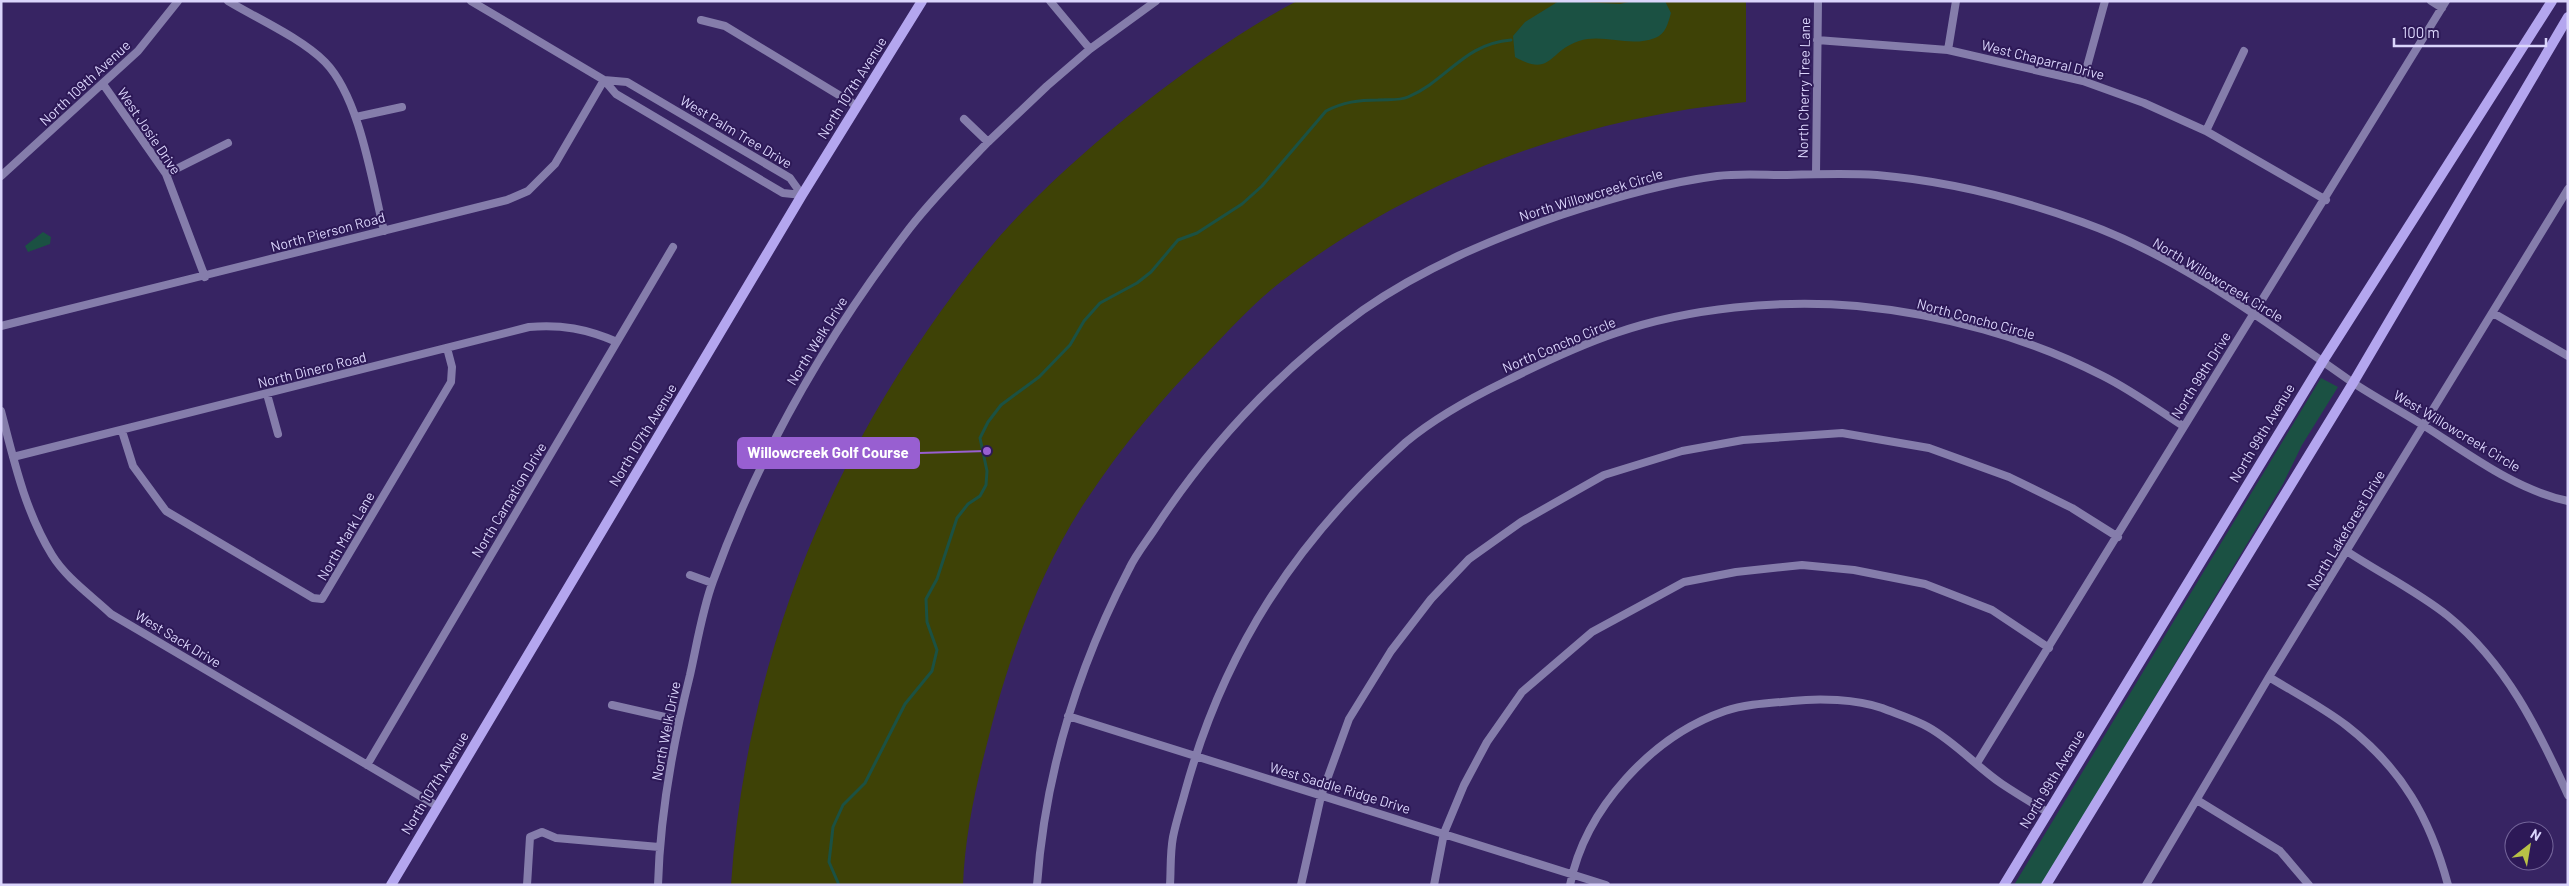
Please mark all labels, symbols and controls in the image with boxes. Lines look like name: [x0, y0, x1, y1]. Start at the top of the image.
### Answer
scale bar: [2394, 15, 2546, 47]
street label: North Cherry Tree Lane: [1794, 17, 1813, 159]
text: 100 m: [2402, 23, 2440, 41]
street label: North 107th Avenue: [813, 34, 890, 142]
street label: North 109th Avenue: [36, 36, 134, 129]
street label: West Chaparral Drive: [1980, 36, 2106, 83]
street label: West Josie Drive: [114, 84, 185, 177]
street label: West Palm Tree Drive: [677, 91, 795, 172]
street label: North Willowcreek Circle: [1517, 165, 1665, 224]
street label: North Pierson Road: [269, 208, 387, 255]
street label: North Willowcreek Circle: [2150, 234, 2287, 325]
street label: North Welk Drive: [783, 293, 851, 388]
street label: North Concho Circle: [1915, 295, 2037, 342]
street label: North Concho Circle: [1500, 313, 1618, 376]
street label: North 99th Drive: [2167, 328, 2234, 421]
street label: North Dinero Road: [256, 348, 368, 391]
street label: North 107th Avenue: [605, 380, 680, 489]
street label: North 99th Avenue: [2225, 380, 2298, 485]
street label: West Willowcreek Circle: [2391, 386, 2524, 475]
callout: Willowcreek Golf Course: [738, 438, 919, 468]
street label: North Carnation Drive: [468, 439, 550, 560]
text: Willowcreek Golf Course: [747, 443, 909, 461]
street label: North Lakeforest Drive: [2303, 467, 2388, 593]
street label: North Mark Lane: [313, 488, 378, 583]
street label: West Sack Drive: [132, 606, 224, 671]
street label: North Welk Drive: [648, 680, 684, 782]
street label: North 99th Avenue: [2015, 726, 2088, 831]
street label: North 107th Avenue: [397, 728, 472, 837]
street label: West Saddle Ridge Drive: [1268, 758, 1413, 817]
north arrow: [2504, 821, 2554, 871]
text: N: [2528, 825, 2544, 844]

